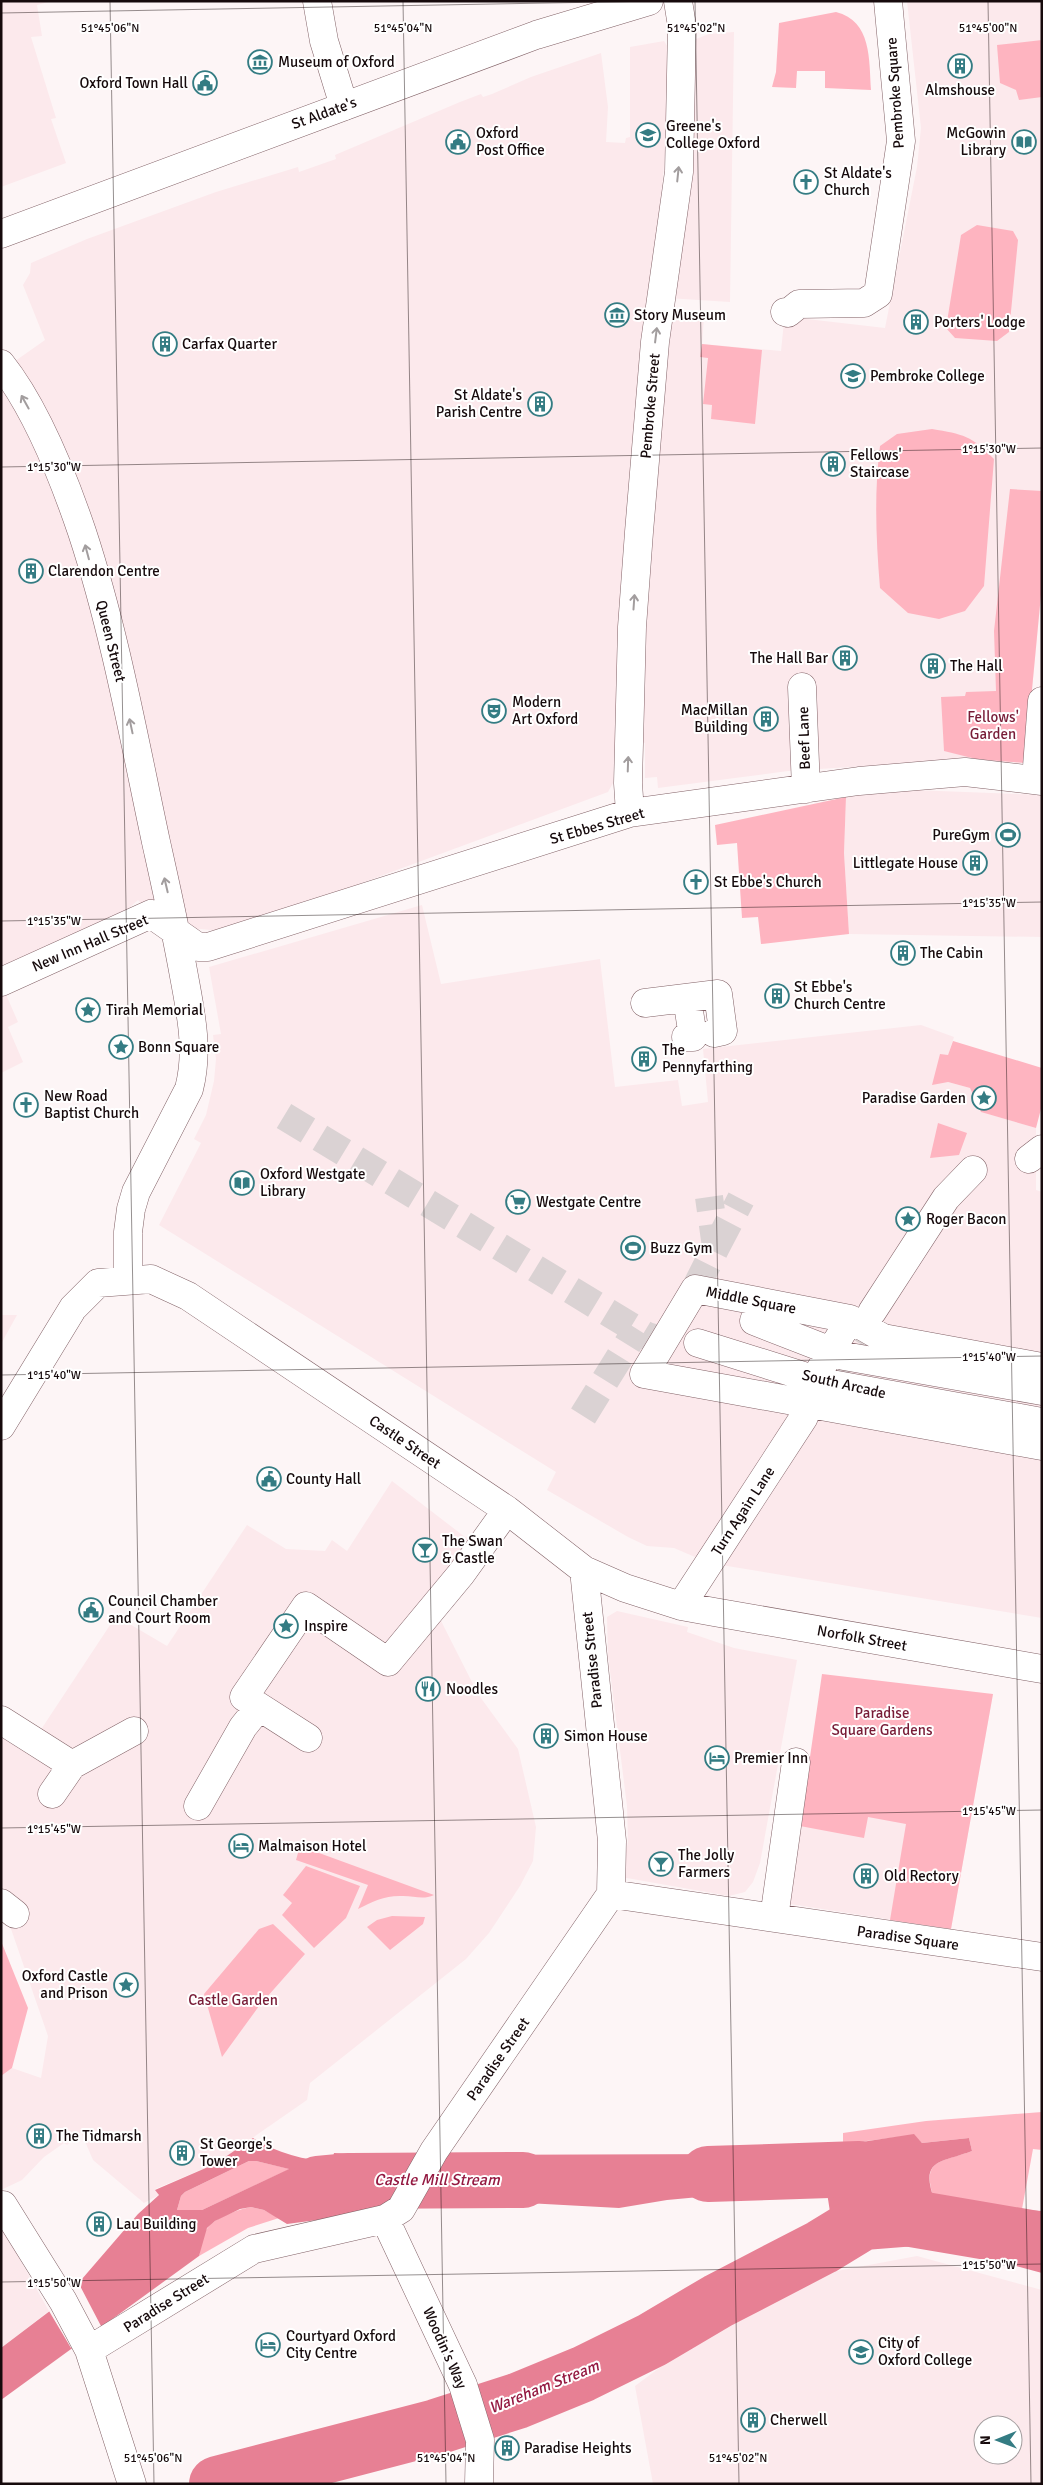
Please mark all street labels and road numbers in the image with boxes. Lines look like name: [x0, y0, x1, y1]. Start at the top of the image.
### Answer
street label: Pembroke Square: [882, 37, 908, 149]
street label: St Aldate's: [289, 93, 359, 133]
street label: Pembroke Street: [636, 353, 664, 459]
street label: Queen Street: [92, 598, 130, 684]
street label: Beef Lane: [794, 706, 814, 770]
street label: St Ebbes Street: [548, 804, 646, 848]
street label: New Inn Hall Street: [29, 910, 151, 976]
street label: Middle Square: [704, 1282, 798, 1318]
street label: South Arcade: [800, 1366, 888, 1402]
street label: Castle Street: [366, 1411, 444, 1473]
street label: Turn Again Lane: [708, 1463, 778, 1559]
street label: Paradise Street: [578, 1611, 606, 1709]
street label: Norfolk Street: [816, 1621, 908, 1655]
street label: Paradise Square: [856, 1922, 960, 1954]
street label: Paradise Street: [463, 2014, 533, 2104]
street label: Paradise Street: [120, 2270, 212, 2336]
street label: Woodin's Way: [419, 2304, 471, 2392]

